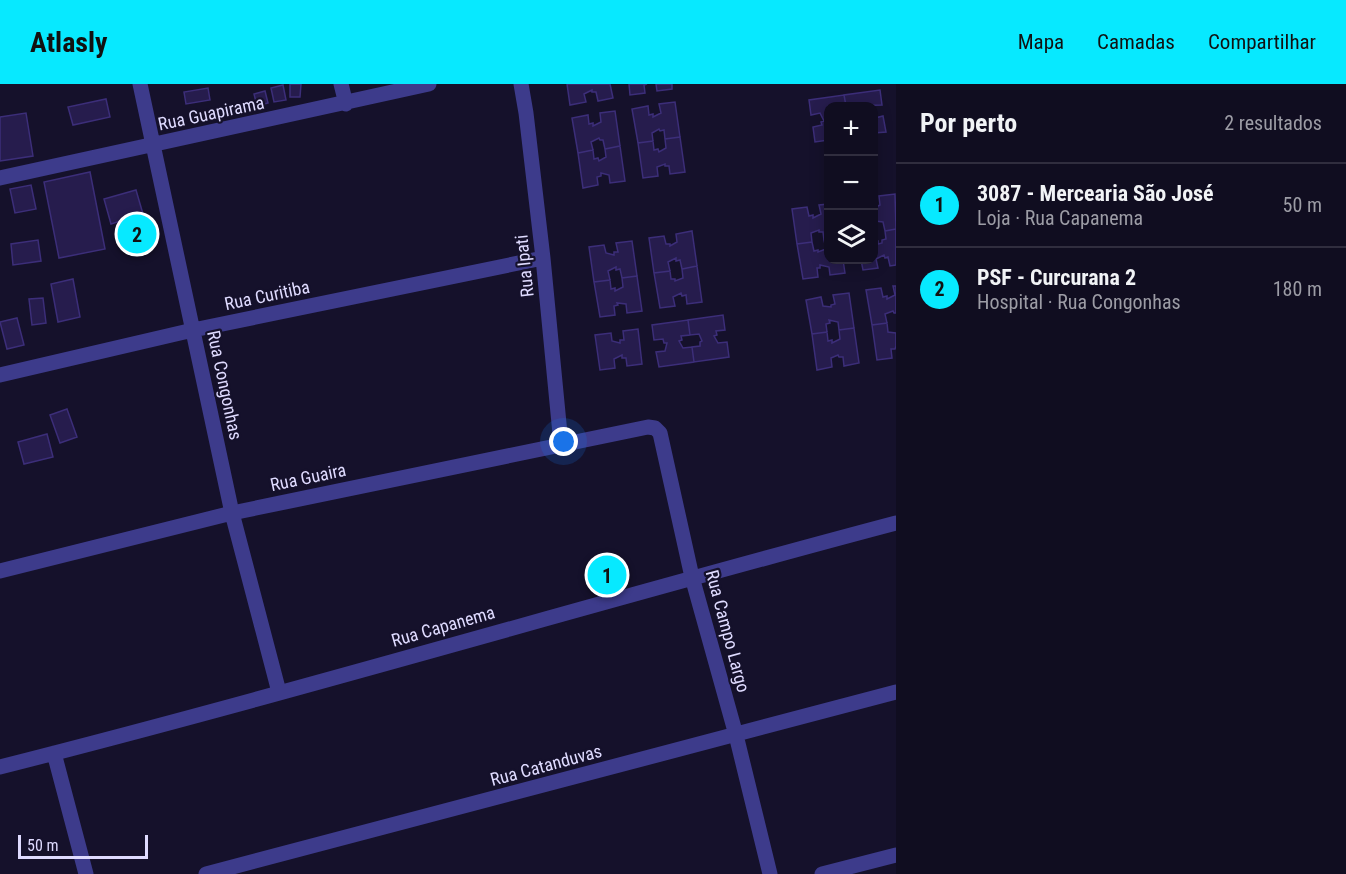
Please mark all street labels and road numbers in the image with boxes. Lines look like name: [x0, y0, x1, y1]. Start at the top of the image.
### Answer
street label: Rua Guapirama: [156, 92, 266, 134]
street label: Rua Ipati: [510, 234, 538, 298]
street label: Rua Curitiba: [223, 276, 311, 314]
street label: Rua Congonhas: [203, 328, 247, 442]
street label: Rua Guaira: [268, 459, 348, 495]
street label: Rua Campo Largo: [702, 568, 754, 694]
street label: Rua Capanema: [389, 601, 497, 651]
street label: Rua Catanduvas: [488, 740, 604, 790]

